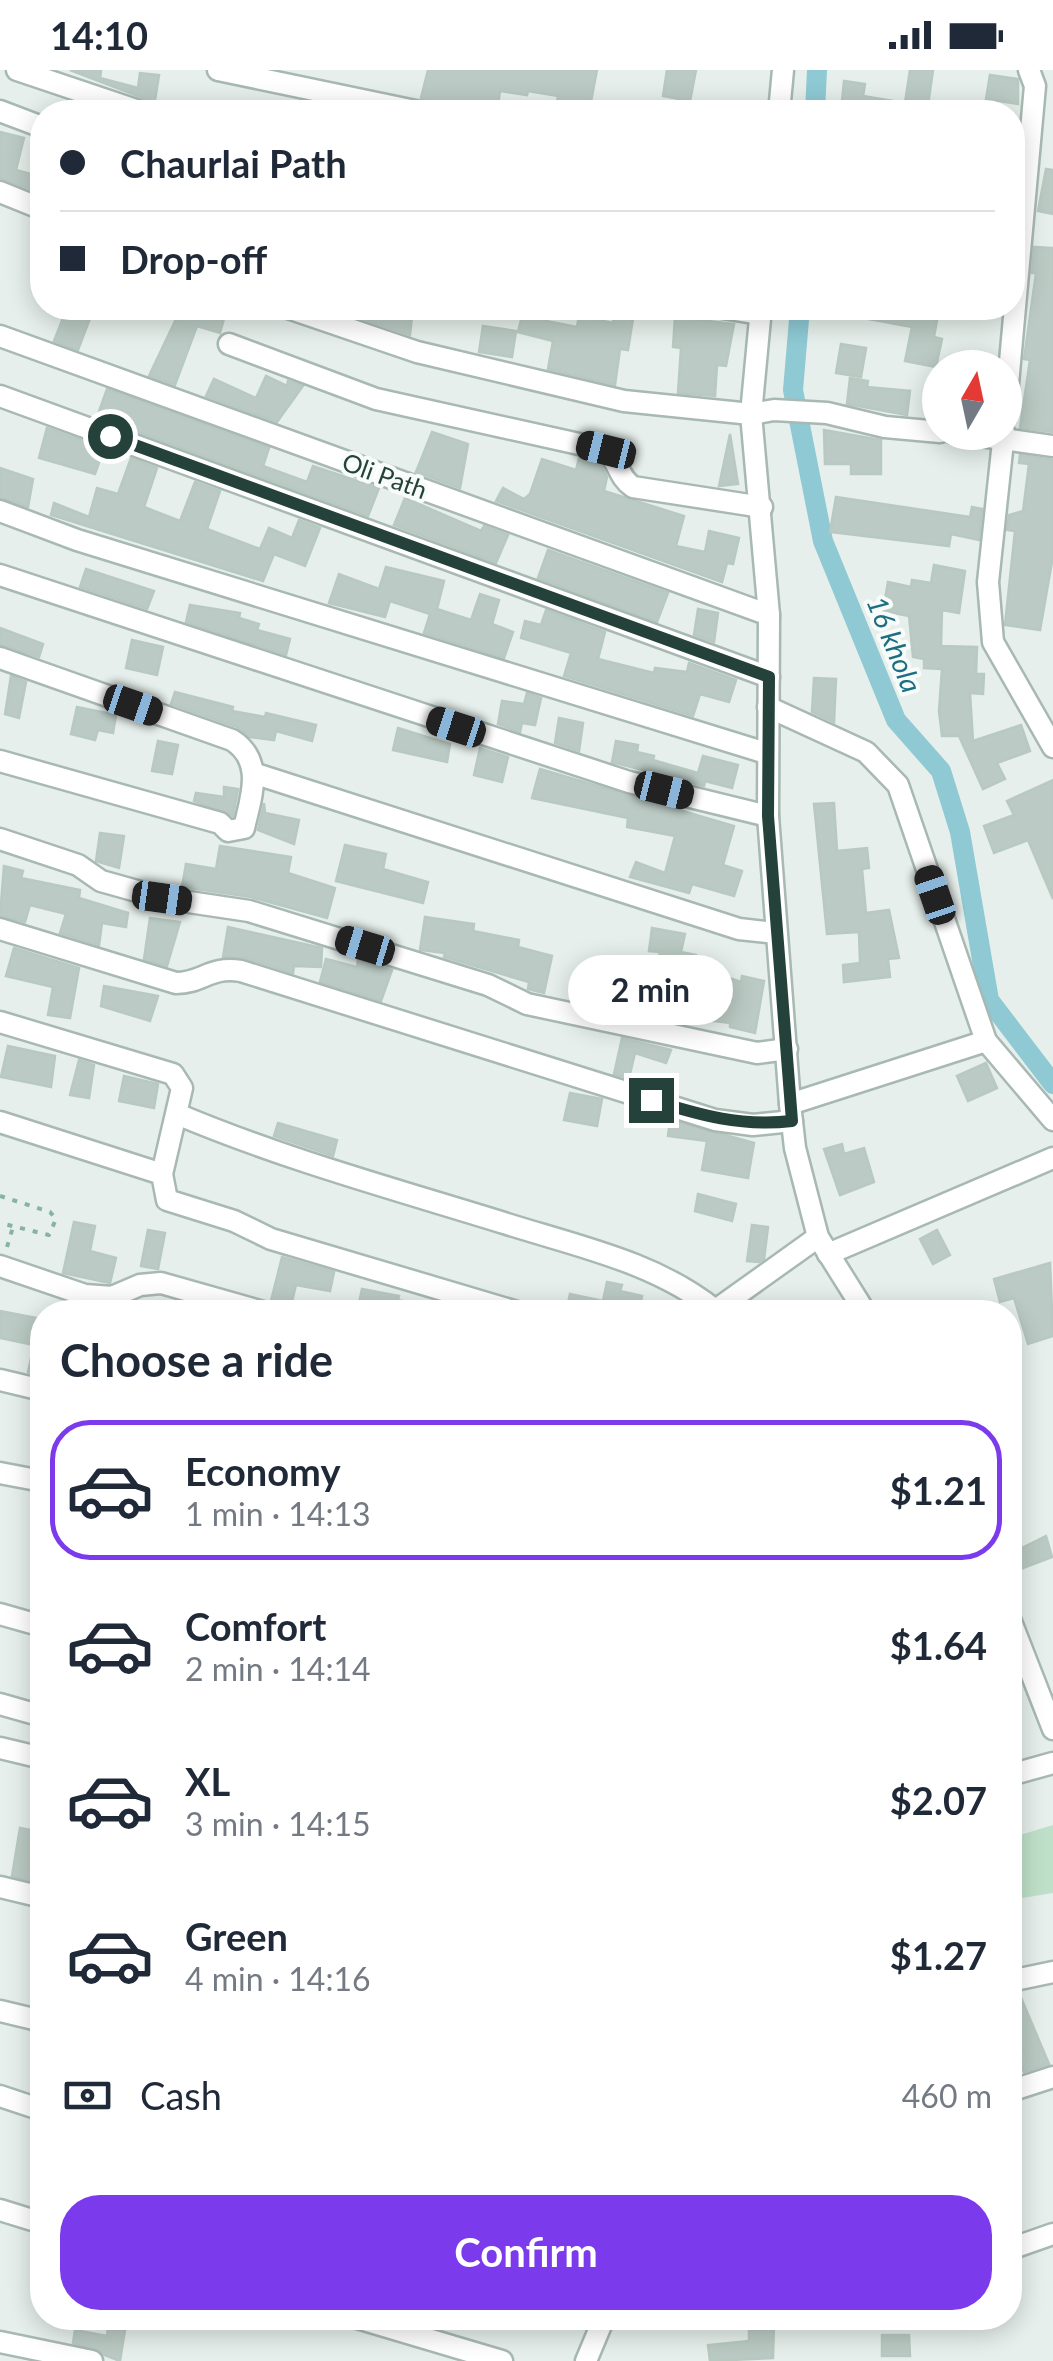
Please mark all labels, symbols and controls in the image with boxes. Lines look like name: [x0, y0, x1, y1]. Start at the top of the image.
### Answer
text: 14:10: [50, 12, 148, 58]
text: Chaurlai Path: [120, 140, 347, 186]
text: Drop-off: [120, 236, 267, 282]
north arrow: [922, 350, 1022, 450]
map controls: [922, 350, 1022, 450]
route start: [88, 414, 133, 459]
car: [573, 428, 639, 472]
street label: Oli Path: [339, 446, 431, 504]
water label: 16 khola: [860, 591, 930, 697]
car: [100, 681, 166, 729]
car: [423, 703, 489, 751]
car: [631, 768, 697, 812]
car: [911, 862, 959, 928]
car: [130, 879, 194, 917]
car: [332, 923, 398, 969]
callout: 2 min: [568, 955, 734, 1025]
text: 2 min: [611, 970, 690, 1009]
route end: [629, 1078, 674, 1123]
text: Choose a ride: [60, 1333, 333, 1387]
icon: car: [65, 1445, 155, 1535]
text: Economy: [185, 1448, 340, 1494]
text: $1.21: [890, 1467, 987, 1513]
text: 1 min · 14:13: [185, 1494, 371, 1533]
icon: car: [65, 1600, 155, 1690]
text: Comfort: [185, 1603, 326, 1649]
text: $1.64: [890, 1622, 987, 1668]
text: 2 min · 14:14: [185, 1649, 371, 1688]
icon: car: [65, 1755, 155, 1845]
text: XL: [185, 1758, 230, 1804]
text: $2.07: [890, 1777, 987, 1823]
text: 3 min · 14:15: [185, 1804, 371, 1843]
icon: car: [65, 1910, 155, 2000]
text: Green: [185, 1913, 288, 1959]
text: $1.27: [890, 1932, 987, 1978]
text: 4 min · 14:16: [185, 1959, 371, 1998]
icon: cash: [60, 2068, 115, 2123]
text: Cash: [140, 2072, 222, 2118]
text: 460 m: [902, 2076, 992, 2115]
button: Confirm: [60, 2195, 992, 2310]

